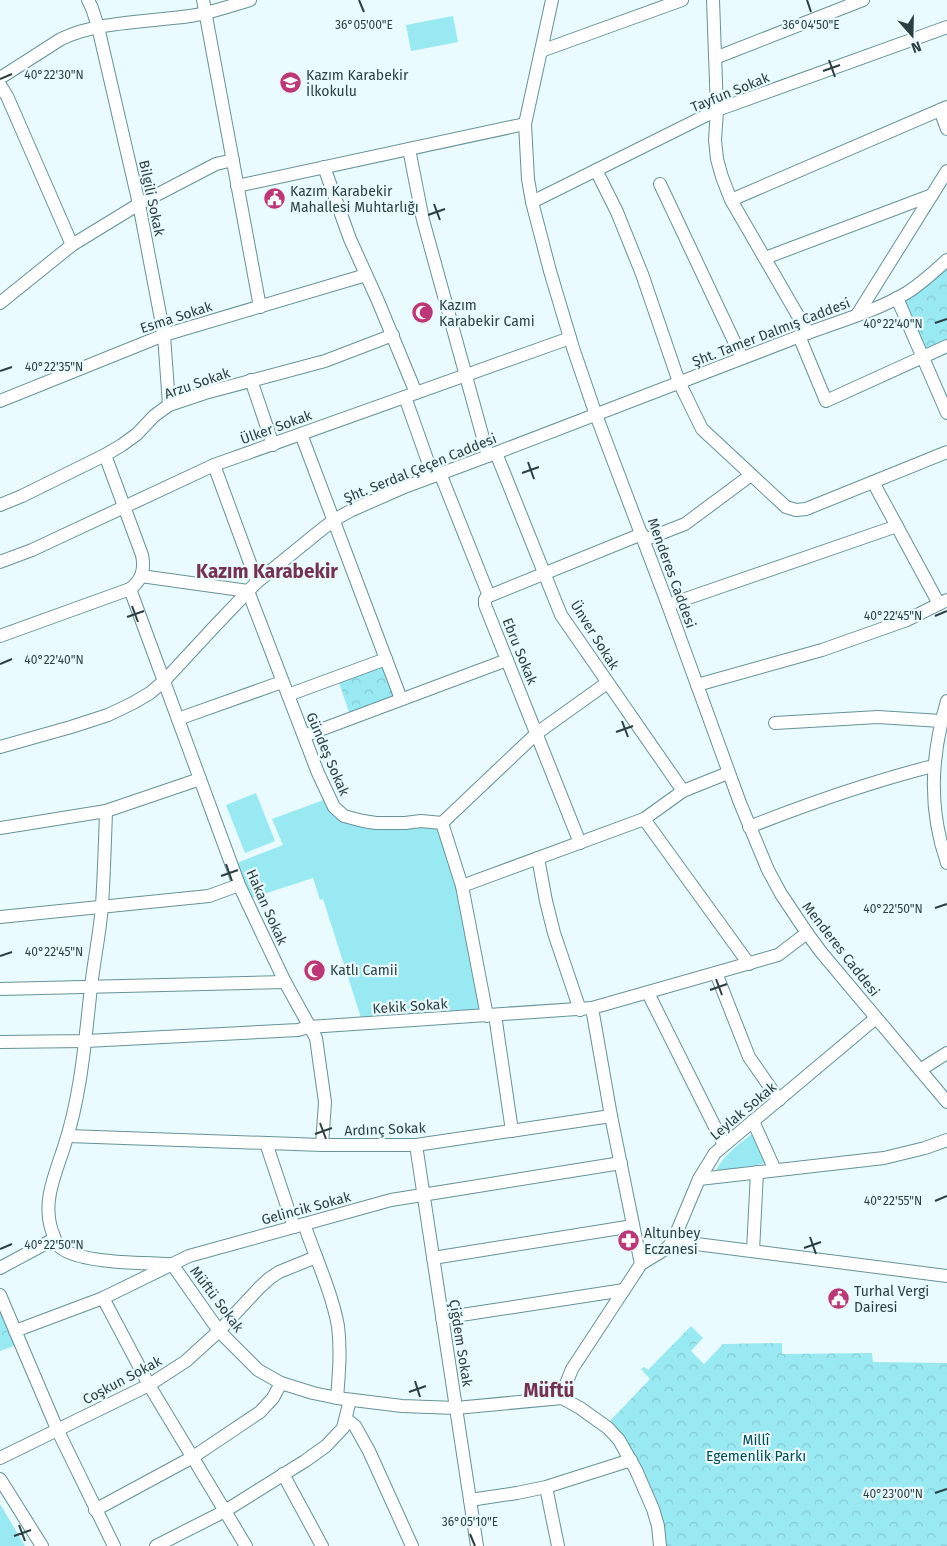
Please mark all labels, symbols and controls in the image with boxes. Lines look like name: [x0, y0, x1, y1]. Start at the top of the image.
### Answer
north arrow: [887, 10, 937, 60]
text: 36°05'00"E: [335, 18, 393, 32]
text: 36°04'50"E: [782, 18, 840, 32]
text: N: [909, 37, 924, 56]
place label: Kazım Karabekir İlkokulu: [306, 67, 409, 100]
text: 40°22'30"N: [24, 68, 84, 82]
street label: Tayfun Sokak: [688, 69, 773, 116]
school or university icon: Kazım Karabekir İlkokulu: [278, 71, 302, 95]
street label: Bilgili Sokak: [135, 159, 168, 238]
place label: Kazım Karabekir Mahallesi Muhtarlığı: [290, 183, 419, 216]
public building icon: Kazım Karabekir Mahallesi Muhtarlığı: [262, 187, 286, 211]
street label: Şht. Tamer Dalmış Caddesi: [690, 294, 853, 370]
place label: Kazım Karabekir Cami: [439, 297, 535, 330]
street label: Esma Sokak: [138, 298, 215, 337]
mosque icon: Kazım Karabekir Cami: [411, 301, 435, 325]
text: 40°22'40"N: [863, 317, 923, 331]
text: 40°22'35"N: [25, 360, 83, 374]
street label: Arzu Sokak: [162, 364, 233, 403]
street label: Ülker Sokak: [238, 405, 315, 448]
street label: Şht. Serdal Çeçen Caddesi: [341, 430, 499, 507]
street label: Menderes Caddesi: [644, 516, 699, 630]
district label: Kazım Karabekir: [196, 560, 338, 583]
street label: Ünver Sokak: [567, 597, 624, 674]
text: 40°22'45"N: [864, 609, 922, 623]
street label: Ebru Sokak: [498, 615, 541, 688]
text: 40°22'40"N: [24, 653, 84, 667]
street label: Gündeş Sokak: [302, 710, 353, 799]
street label: Hakan Sokak: [242, 867, 291, 948]
street label: Menderes Caddesi: [798, 898, 883, 1000]
text: 40°22'50"N: [863, 902, 923, 916]
text: 40°22'45"N: [25, 945, 83, 959]
mosque icon: Katlı Camii: [302, 958, 326, 982]
place label: Katlı Camii: [330, 962, 398, 979]
street label: Kekik Sokak: [372, 995, 449, 1018]
street label: Leylak Sokak: [707, 1078, 781, 1144]
street label: Ardınç Sokak: [344, 1120, 427, 1139]
street label: Gelincik Sokak: [260, 1188, 353, 1229]
text: 40°22'55"N: [864, 1194, 922, 1208]
place label: Altunbey Eczanesi: [644, 1225, 700, 1258]
pharmacy icon: Altunbey Eczanesi: [616, 1229, 640, 1253]
text: 40°22'50"N: [24, 1238, 84, 1252]
street label: Müftü Sokak: [186, 1263, 247, 1336]
place label: Turhal Vergi Dairesi: [854, 1283, 929, 1316]
public building icon: Turhal Vergi Dairesi: [826, 1287, 850, 1311]
street label: Çiğdem Sokak: [445, 1298, 476, 1389]
street label: Coşkun Sokak: [80, 1352, 165, 1408]
district label: Müftü: [524, 1379, 574, 1402]
park label: Millî Egemenlik Parkı: [706, 1432, 806, 1465]
text: 40°23'00"N: [863, 1487, 923, 1501]
text: 36°05'10"E: [442, 1515, 498, 1529]

